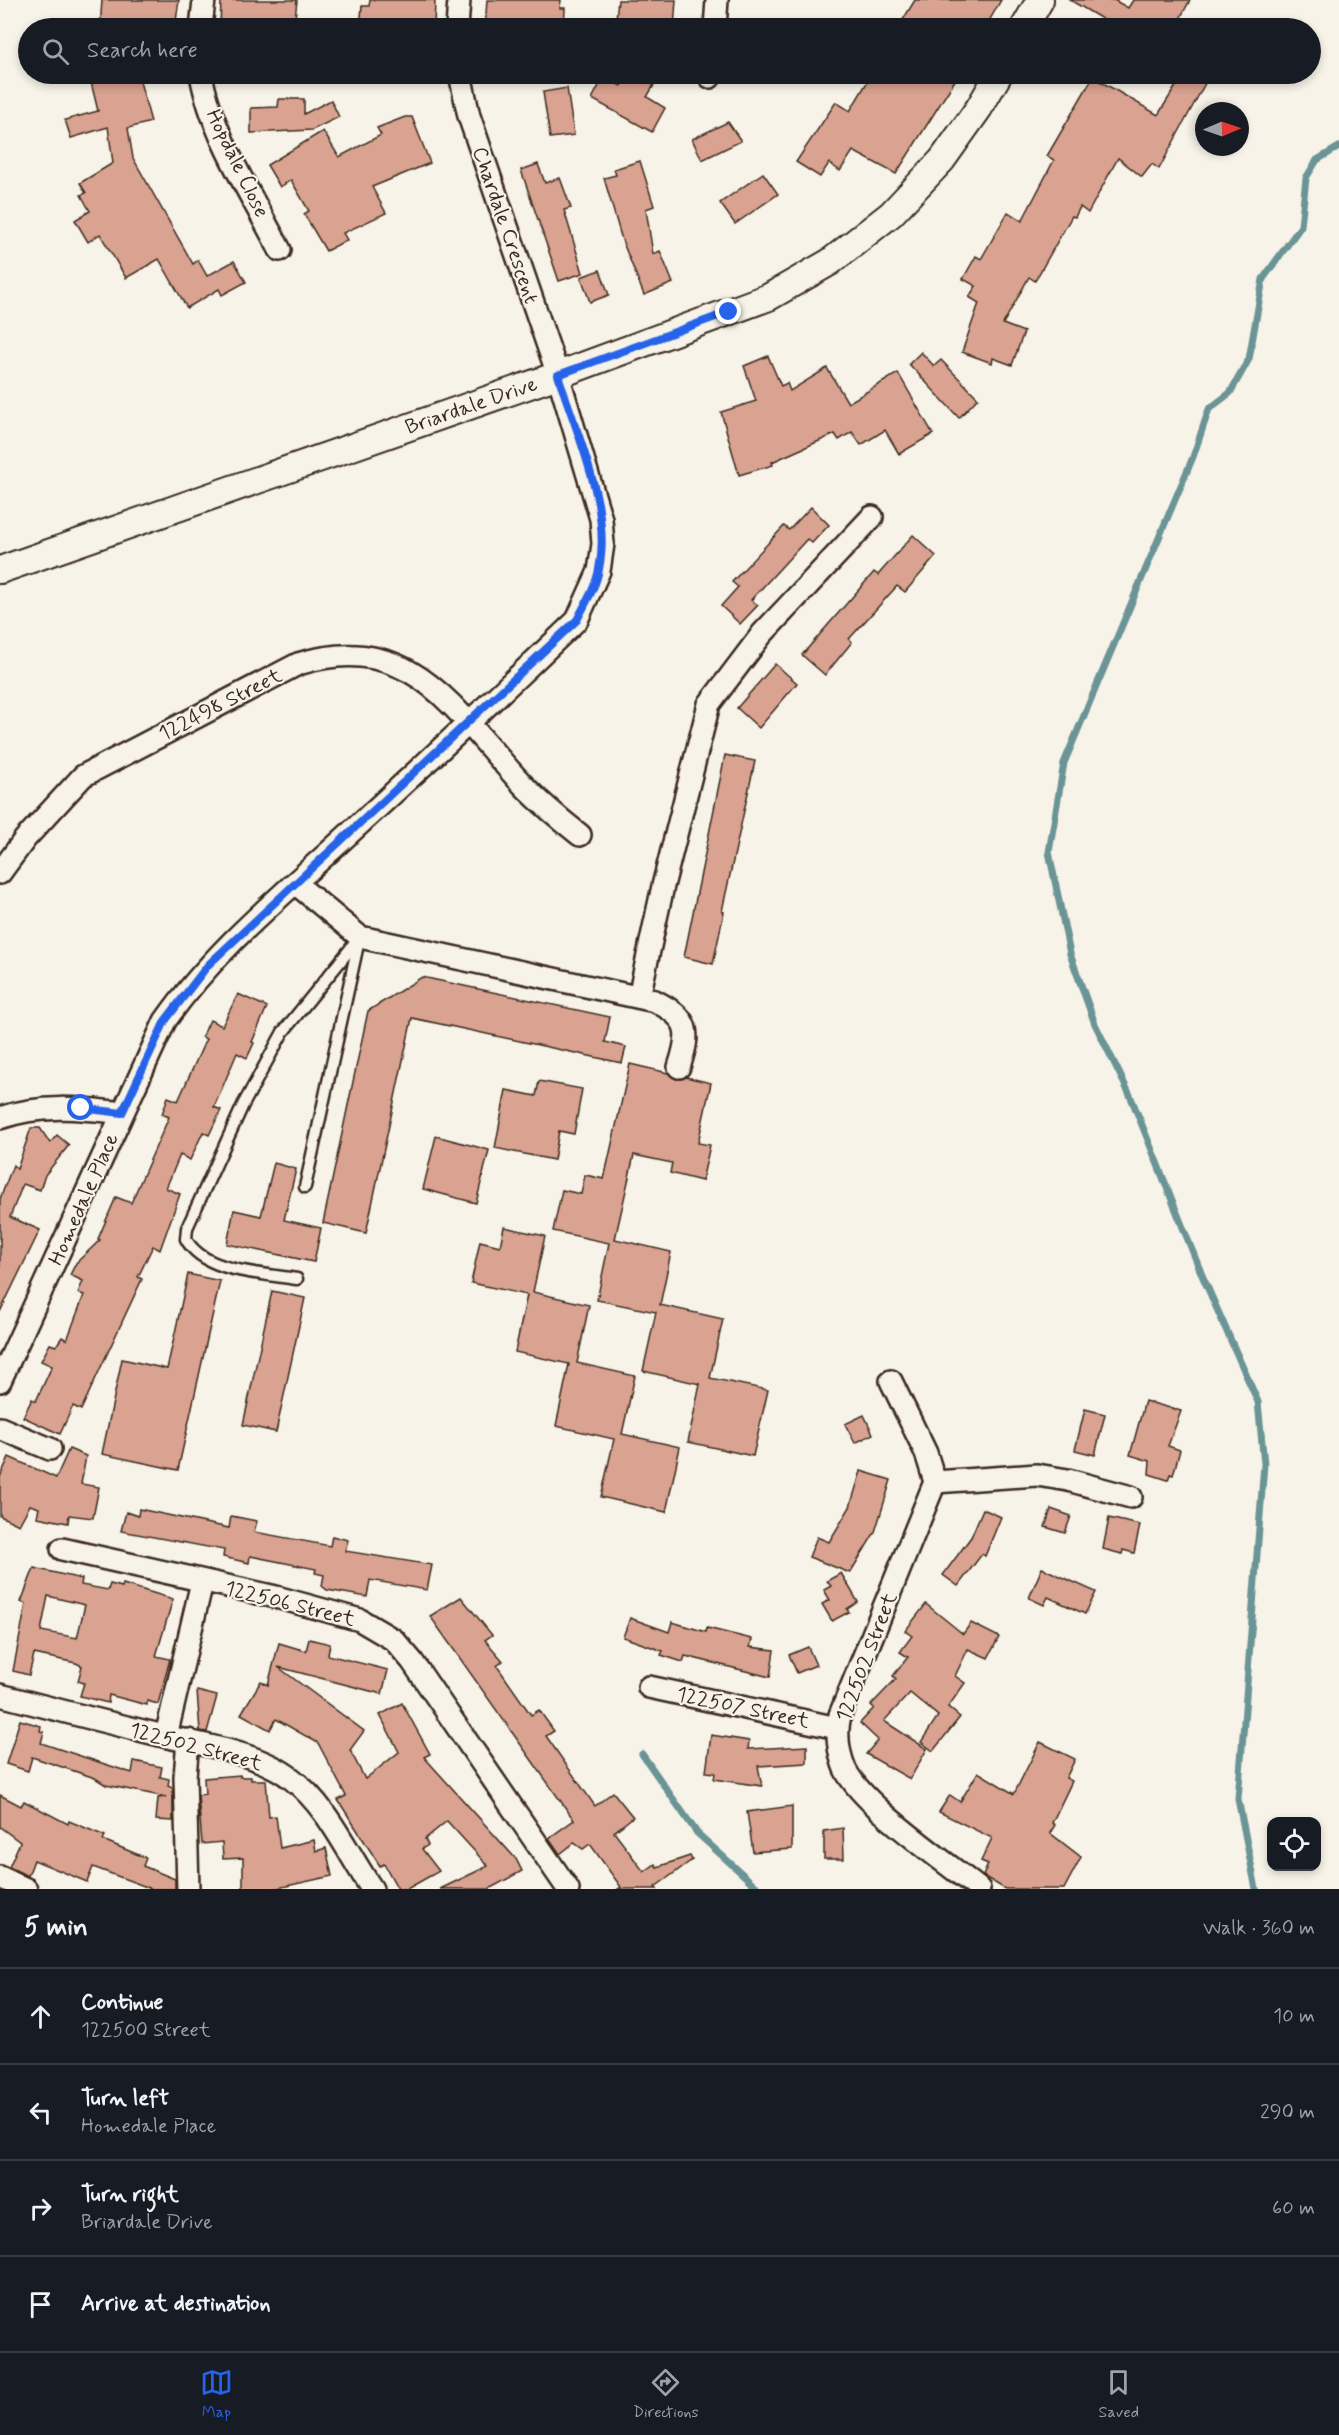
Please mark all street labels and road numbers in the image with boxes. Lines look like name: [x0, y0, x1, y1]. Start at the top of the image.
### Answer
street label: Hopdale Close: [199, 105, 275, 222]
street label: Chardale Crescent: [465, 143, 545, 308]
street label: Briardale Drive: [401, 370, 541, 442]
street label: 122498 Street: [154, 662, 287, 748]
street label: Homedale Place: [42, 1129, 126, 1270]
street label: 122506 Street: [222, 1574, 358, 1634]
street label: 122502 Street: [830, 1588, 905, 1726]
street label: 122507 Street: [674, 1680, 812, 1736]
street label: 122502 Street: [126, 1716, 266, 1778]

